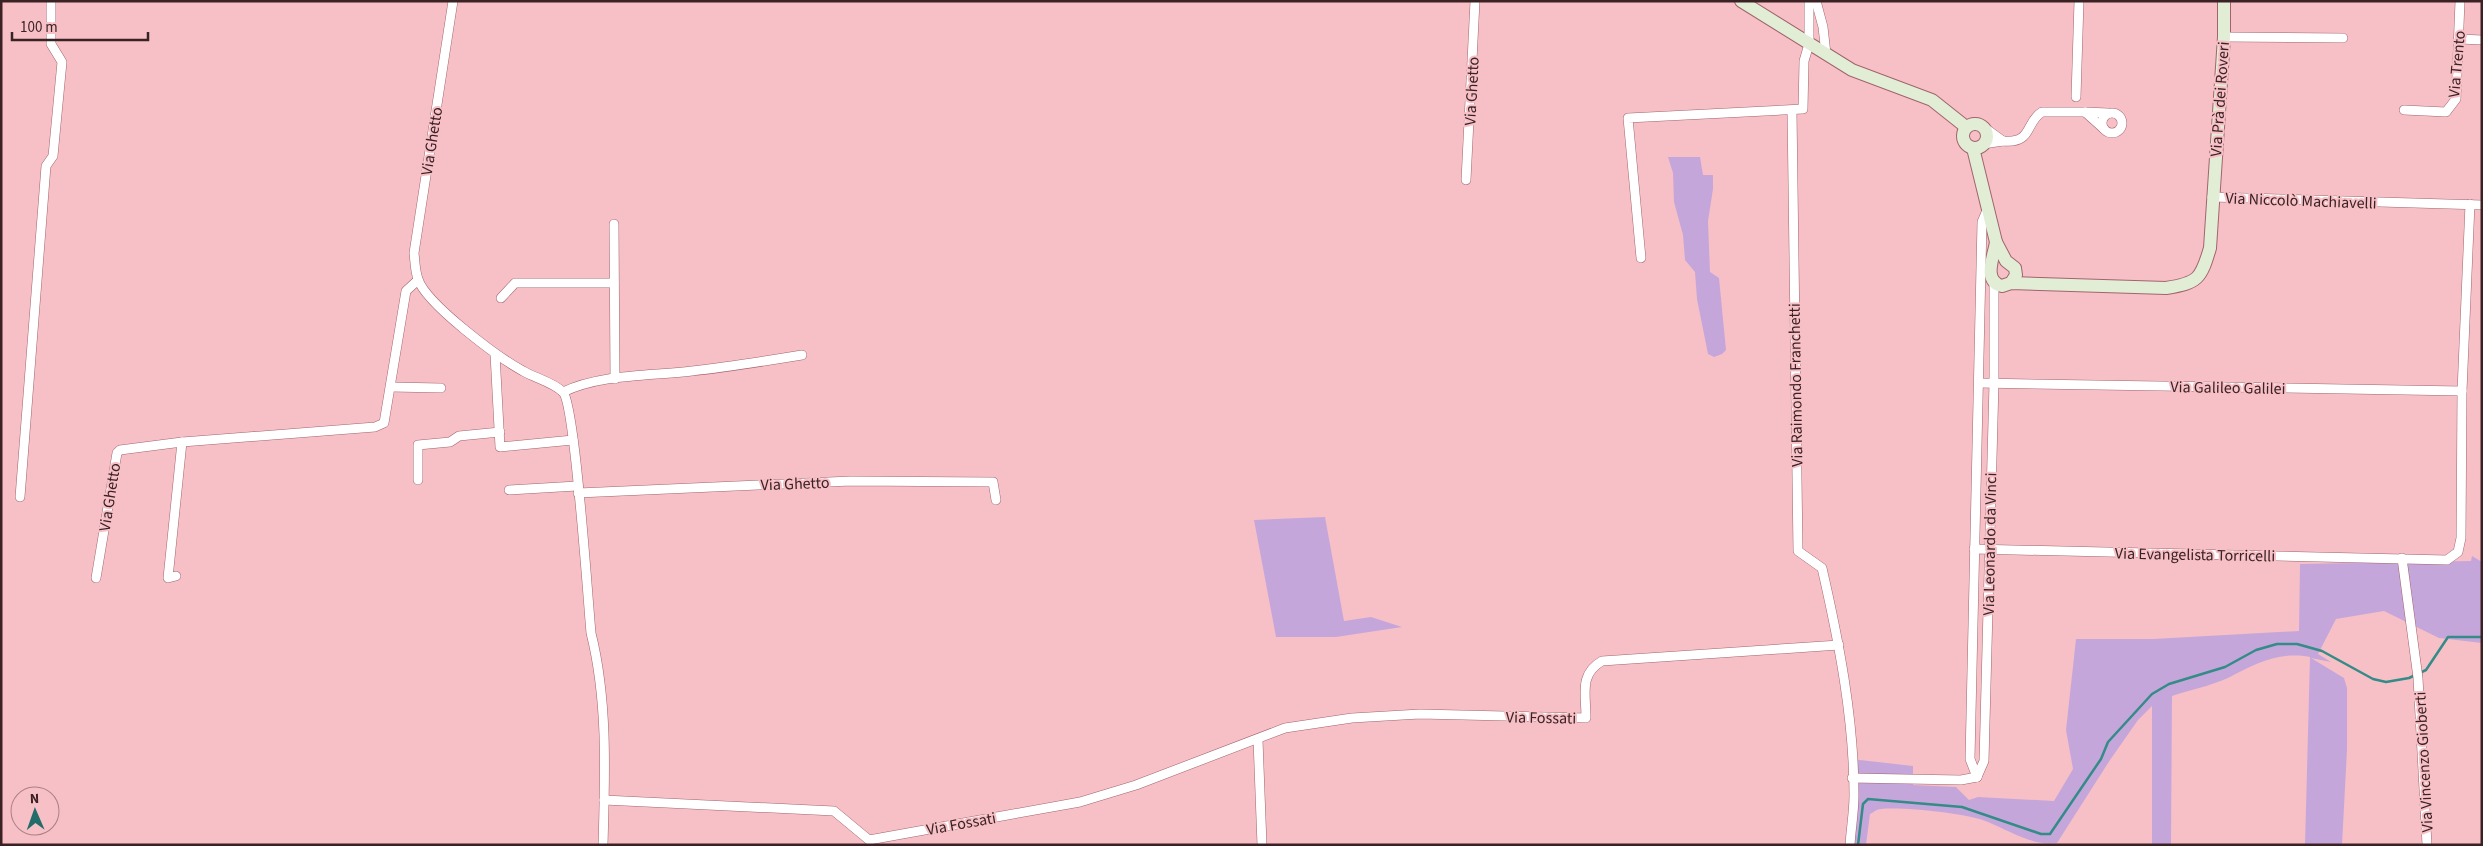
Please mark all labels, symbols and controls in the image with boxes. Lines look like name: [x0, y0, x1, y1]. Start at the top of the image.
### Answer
scale bar: [12, 10, 149, 42]
text: 100 m: [20, 17, 58, 38]
street label: Via Trento: [2443, 30, 2471, 99]
street label: Via Prà dei Roveri: [2205, 41, 2235, 157]
street label: Via Ghetto: [1459, 56, 1485, 126]
street label: Via Ghetto: [416, 105, 448, 177]
street label: Via Niccolò Machiavelli: [2225, 187, 2377, 215]
street label: Via Raimondo Franchetti: [1784, 303, 1808, 467]
street label: Via Galileo Galilei: [2170, 376, 2286, 400]
street label: Via Ghetto: [94, 461, 126, 533]
street label: Via Ghetto: [760, 472, 830, 496]
street label: Via Leonardo da Vinci: [1978, 472, 2002, 616]
street label: Via Evangelista Torricelli: [2115, 543, 2275, 567]
street label: Via Vincenzo Gioberti: [2409, 691, 2439, 833]
street label: Via Fossati: [1506, 706, 1576, 730]
north arrow: [10, 786, 60, 836]
text: N: [30, 789, 40, 809]
street label: Via Fossati: [925, 807, 998, 841]

